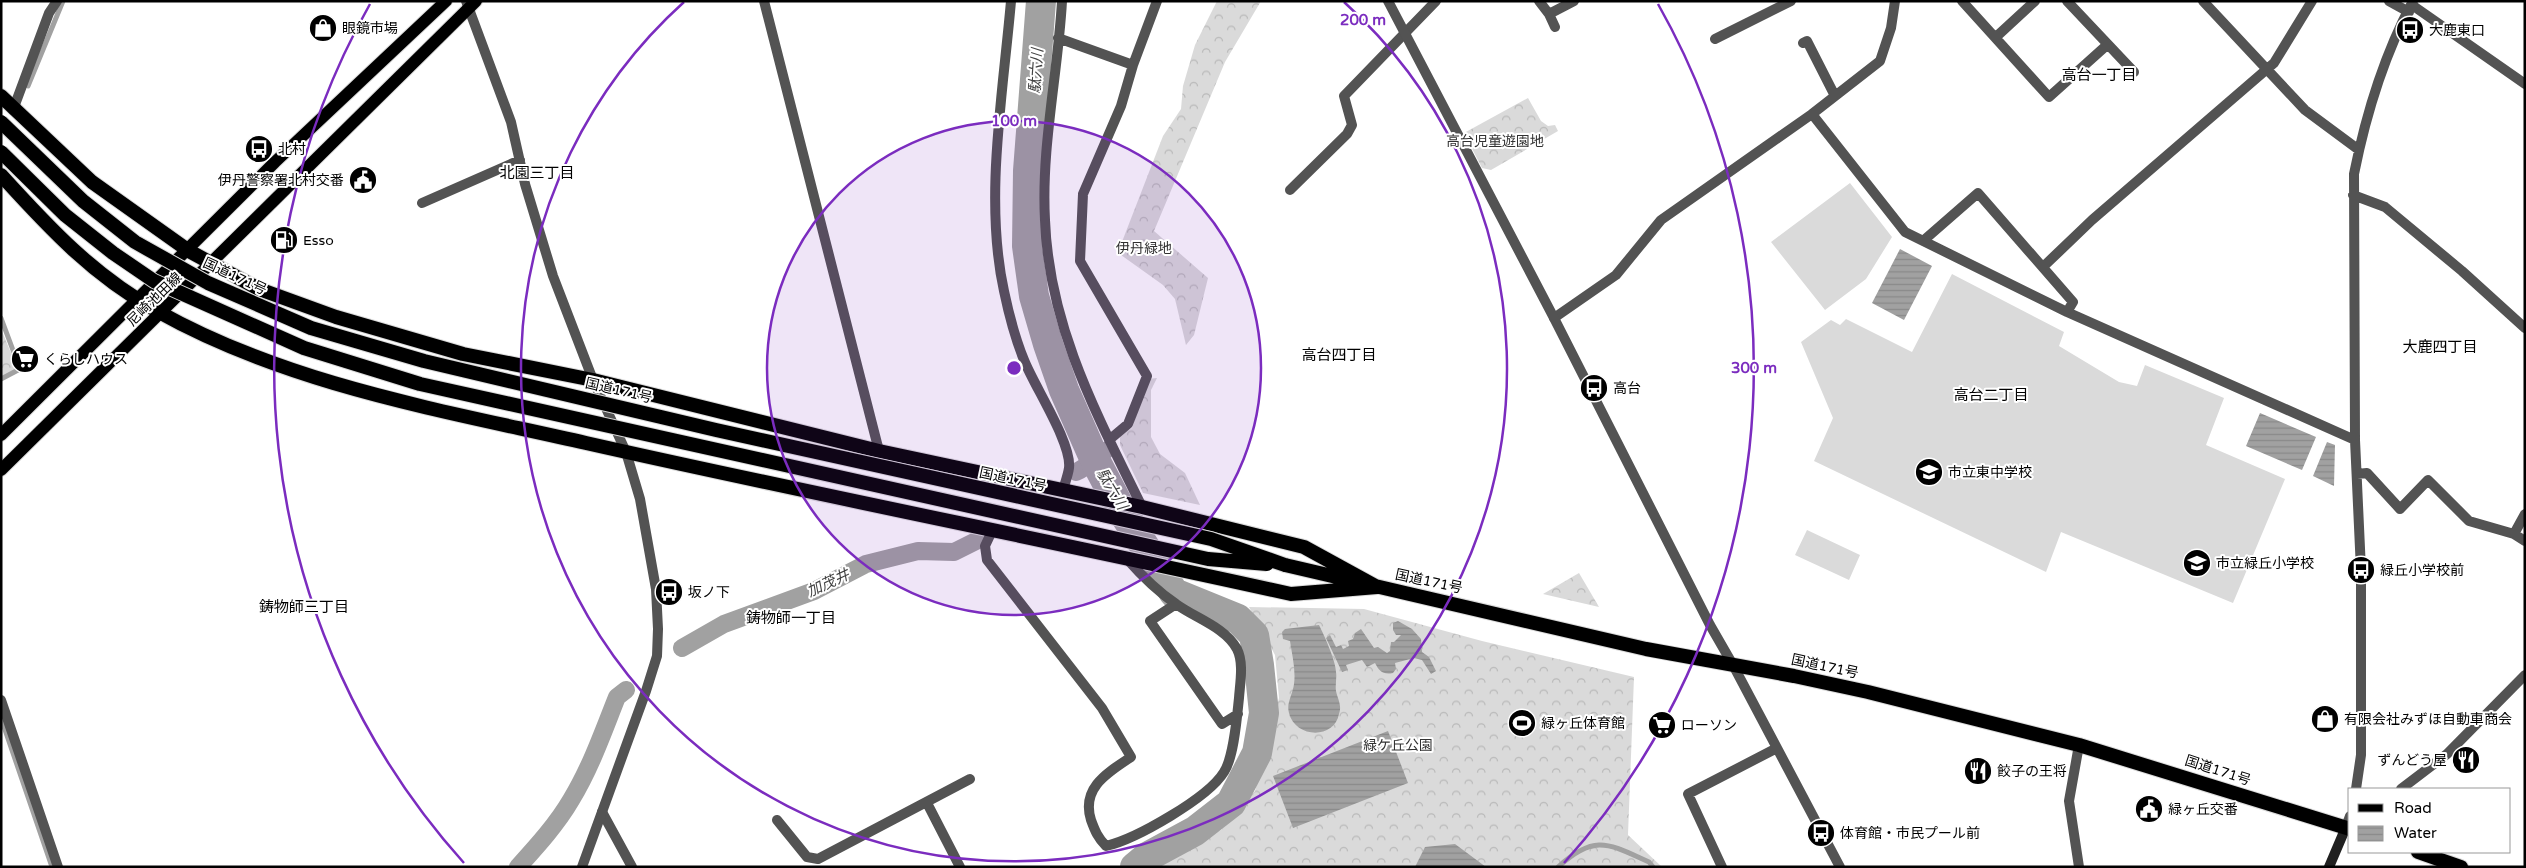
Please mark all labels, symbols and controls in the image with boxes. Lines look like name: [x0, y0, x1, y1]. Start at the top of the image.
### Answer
text: 200 m: [1340, 11, 1386, 29]
shop icon: 眼鏡市場: [308, 13, 338, 43]
bus stop icon: 大鹿東口: [2395, 15, 2425, 45]
place label: 眼鏡市場: [342, 20, 398, 37]
place label: 大鹿東口: [2429, 22, 2485, 39]
water label: 駄六川: [1025, 46, 1047, 94]
district label: 高台一丁目: [2061, 66, 2137, 84]
text: 100 m: [991, 112, 1037, 130]
park label: 高台児童遊園地: [1446, 133, 1544, 150]
bus stop icon: 北村: [244, 134, 274, 164]
place label: 北村: [278, 141, 306, 158]
district label: 北園三丁目: [499, 164, 575, 182]
public building icon: 伊丹警察署北村交番: [348, 165, 378, 195]
place label: 伊丹警察署北村交番: [218, 172, 344, 189]
fuel station icon: Esso: [269, 225, 299, 255]
place label: Esso: [303, 232, 334, 249]
park label: 伊丹緑地: [1116, 240, 1172, 257]
street label: 国道171号: [200, 254, 269, 299]
street label: 尼崎池田線: [123, 269, 185, 330]
district label: 大鹿四丁目: [2402, 338, 2478, 356]
supermarket icon: くらしハウス: [10, 344, 40, 374]
district label: 高台四丁目: [1301, 346, 1377, 364]
place label: くらしハウス: [44, 351, 128, 368]
centre of rings: [1005, 359, 1023, 377]
text: 300 m: [1731, 359, 1777, 377]
bus stop icon: 高台: [1579, 373, 1609, 403]
street label: 国道171号: [584, 375, 654, 406]
place label: 高台: [1613, 380, 1641, 397]
district label: 高台二丁目: [1953, 386, 2029, 404]
school or university icon: 市立東中学校: [1914, 457, 1944, 487]
street label: 国道171号: [978, 464, 1048, 495]
place label: 市立東中学校: [1948, 464, 2032, 481]
water label: 駄六川: [1093, 465, 1132, 515]
school or university icon: 市立緑丘小学校: [2182, 548, 2212, 578]
place label: 市立緑丘小学校: [2216, 555, 2314, 572]
bus stop icon: 緑丘小学校前: [2346, 555, 2376, 585]
place label: 緑丘小学校前: [2380, 562, 2464, 579]
water label: 加茂井: [804, 564, 854, 601]
street label: 国道171号: [1394, 566, 1464, 597]
bus stop icon: 坂ノ下: [654, 577, 684, 607]
place label: 坂ノ下: [688, 584, 730, 601]
district label: 鋳物師三丁目: [259, 598, 349, 616]
district label: 鋳物師一丁目: [746, 609, 836, 627]
street label: 国道171号: [1790, 651, 1860, 682]
shop icon: 有限会社みずほ自動車商会: [2310, 704, 2340, 734]
sports icon: 緑ヶ丘体育館: [1507, 708, 1537, 738]
supermarket icon: ローソン: [1647, 710, 1677, 740]
place label: 有限会社みずほ自動車商会: [2344, 711, 2512, 728]
place label: 緑ヶ丘体育館: [1541, 715, 1625, 732]
place label: ローソン: [1681, 717, 1737, 734]
park label: 緑ケ丘公園: [1363, 737, 1433, 754]
restaurant icon: ずんどう屋: [2451, 745, 2481, 775]
street label: 国道171号: [2183, 752, 2253, 789]
place label: ずんどう屋: [2377, 752, 2447, 769]
restaurant icon: 餃子の王将: [1963, 756, 1993, 786]
place label: 餃子の王将: [1997, 763, 2067, 780]
legend: [2348, 788, 2511, 853]
public building icon: 緑ヶ丘交番: [2134, 794, 2164, 824]
text: Road: [2394, 799, 2432, 817]
place label: 緑ヶ丘交番: [2168, 801, 2238, 818]
bus stop icon: 体育館・市民プール前: [1806, 818, 1836, 848]
text: Water: [2394, 824, 2437, 842]
place label: 体育館・市民プール前: [1840, 825, 1980, 842]

